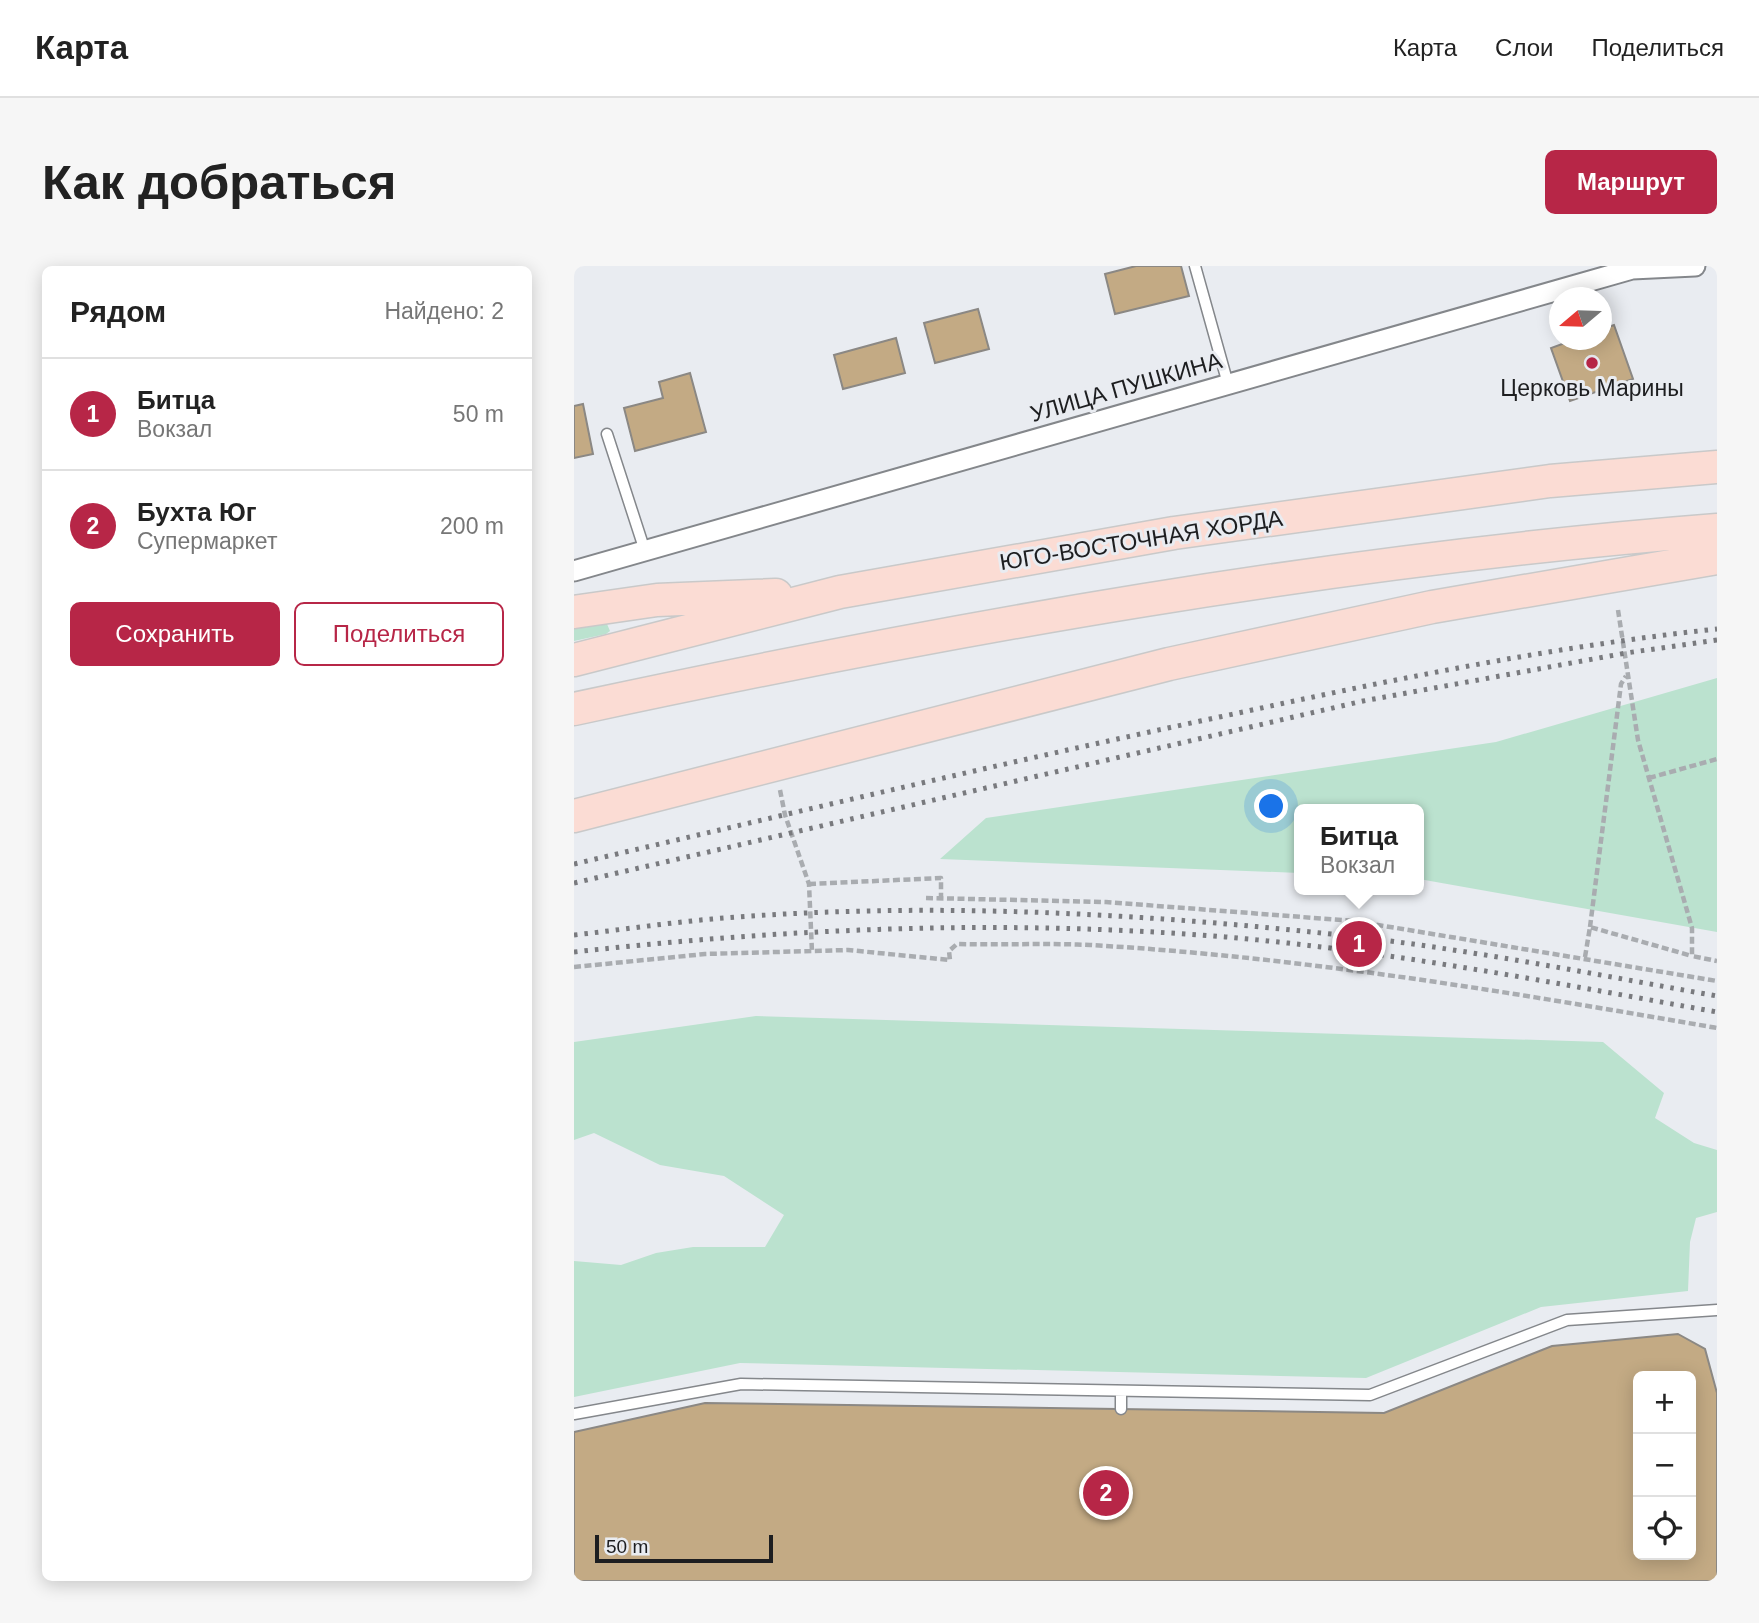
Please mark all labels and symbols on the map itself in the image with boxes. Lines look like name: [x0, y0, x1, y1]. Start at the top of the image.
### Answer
north arrow: [1549, 287, 1612, 350]
street label: УЛИЦА ПУШКИНА: [1027, 347, 1226, 427]
marker: Церковь Марины: [1584, 355, 1600, 371]
place label: Церковь Марины: [1500, 375, 1684, 401]
street label: ЮГО-ВОСТОЧНАЯ ХОРДА: [998, 505, 1285, 575]
your location: [1254, 789, 1288, 823]
pin: 1: [1336, 918, 1382, 970]
pin: 2: [1083, 1467, 1129, 1519]
scale bar: [595, 1532, 774, 1564]

